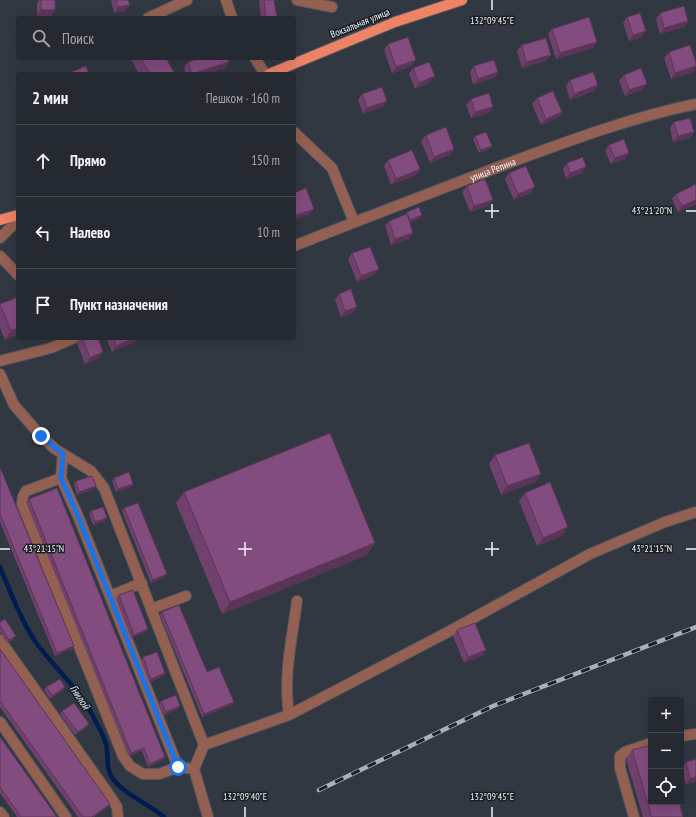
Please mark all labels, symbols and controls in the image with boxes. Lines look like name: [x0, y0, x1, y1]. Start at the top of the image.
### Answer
street label: Вокзальная улица: [328, 5, 392, 41]
text: 132°09'45"E: [470, 14, 514, 27]
search box: [16, 16, 296, 60]
icon: search: [30, 27, 52, 49]
text: Поиск: [62, 29, 94, 48]
text: 2 мин: [32, 87, 68, 109]
text: Пешком · 160 m: [206, 90, 280, 107]
icon: ahead: [32, 150, 54, 172]
text: Прямо: [70, 151, 106, 170]
text: 150 m: [251, 152, 280, 169]
street label: улица Репина: [468, 155, 517, 184]
text: 43°21'20"N: [632, 204, 672, 217]
icon: left: [32, 222, 54, 244]
text: Налево: [70, 223, 110, 242]
text: 10 m: [257, 224, 280, 241]
icon: arrive: [32, 294, 54, 316]
text: Пункт назначения: [70, 295, 168, 314]
route end: [32, 427, 50, 445]
text: 43°21'15"N: [24, 542, 64, 555]
text: 43°21'15"N: [632, 542, 672, 555]
water label: Гнилой: [67, 682, 94, 713]
map controls: [648, 697, 684, 805]
button: +: [648, 697, 684, 733]
button: −: [648, 733, 684, 769]
route start: [169, 758, 187, 776]
button: locate: [648, 769, 684, 805]
text: 132°09'40"E: [223, 790, 267, 803]
text: 132°09'45"E: [470, 790, 514, 803]

